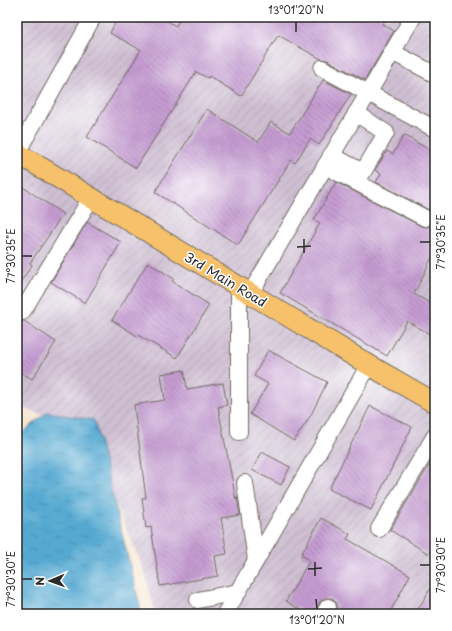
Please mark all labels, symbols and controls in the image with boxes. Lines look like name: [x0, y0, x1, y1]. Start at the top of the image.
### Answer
text: 13°01'20"N: [268, 2, 324, 17]
text: 77°30'35"E: [433, 215, 448, 269]
text: 77°30'35"E: [3, 229, 18, 283]
street label: 3rd Main Road: [181, 247, 271, 311]
text: 77°30'30"E: [433, 537, 448, 593]
text: 77°30'30"E: [3, 551, 18, 607]
north arrow: [30, 561, 70, 601]
text: N: [31, 576, 48, 586]
text: 13°01'20"N: [289, 612, 345, 627]

